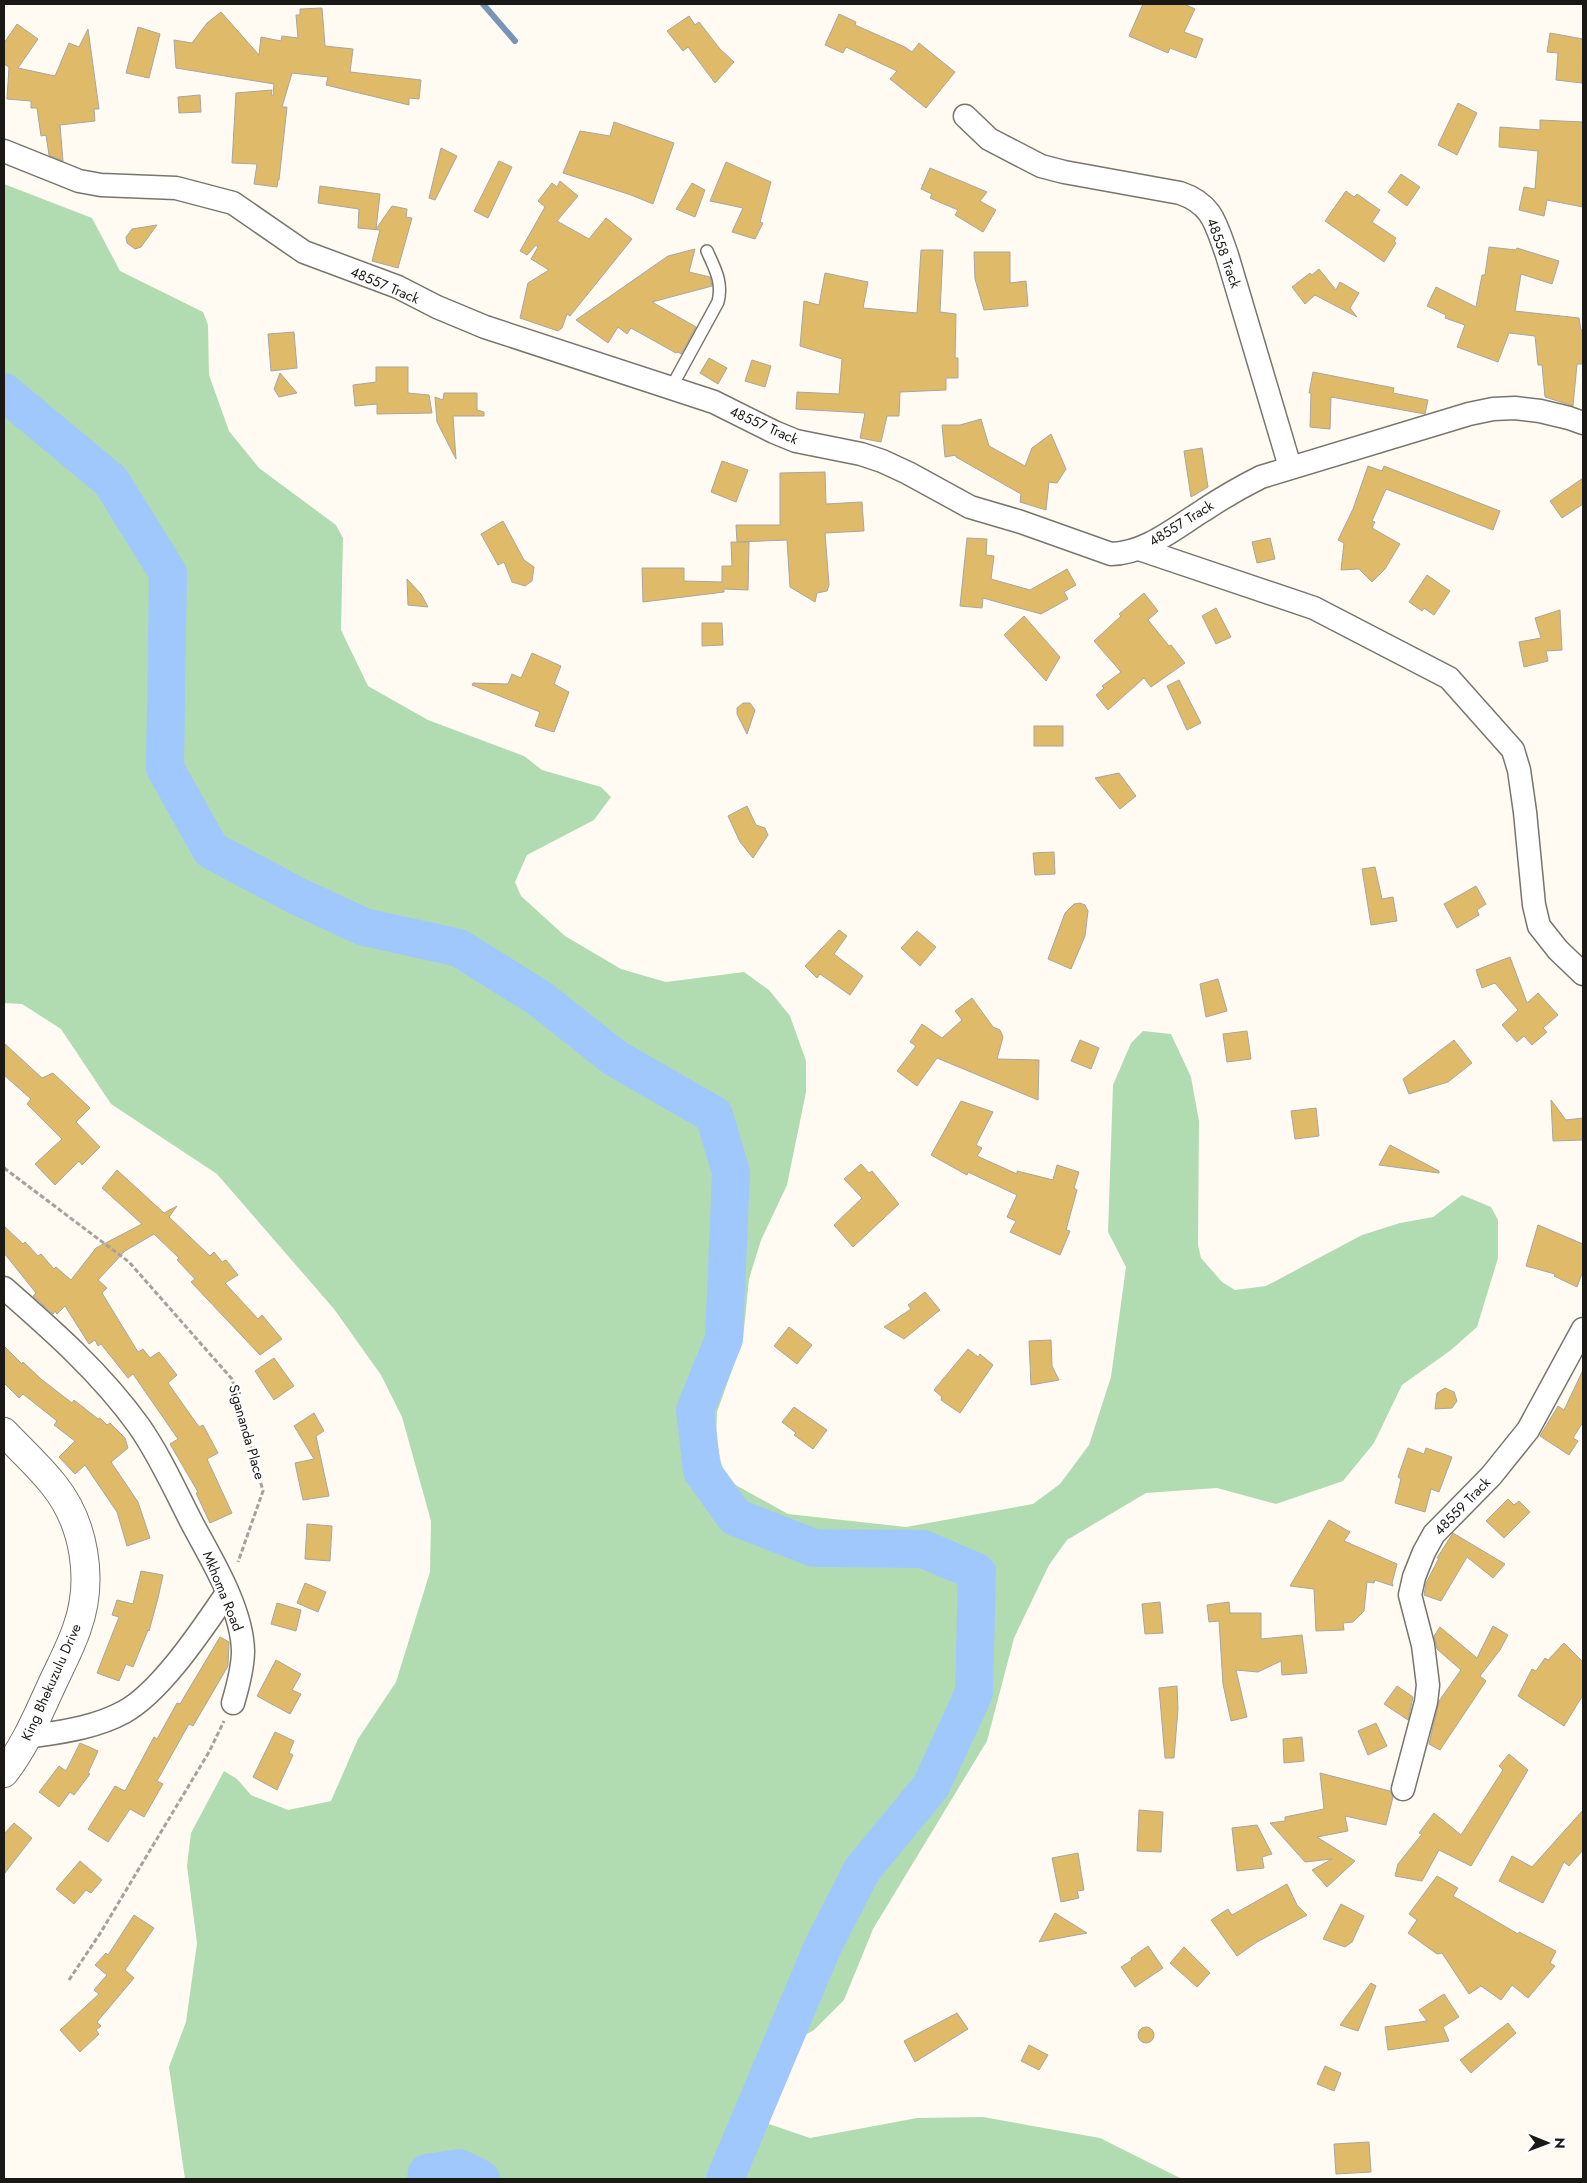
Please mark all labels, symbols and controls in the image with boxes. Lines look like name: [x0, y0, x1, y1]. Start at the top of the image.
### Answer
street label: 48558 Track: [1202, 215, 1246, 292]
street label: 48557 Track: [348, 262, 423, 309]
street label: 48557 Track: [727, 401, 802, 449]
street label: 48557 Track: [1145, 495, 1218, 551]
street label: Sigananda Place: [224, 1382, 270, 1482]
street label: 48559 Track: [1429, 1472, 1495, 1539]
street label: Mkhoma Road: [198, 1548, 248, 1634]
street label: King Bhekuzulu Drive: [16, 1620, 86, 1744]
north arrow: [1522, 2118, 1572, 2168]
text: N: [1550, 2137, 1570, 2149]

